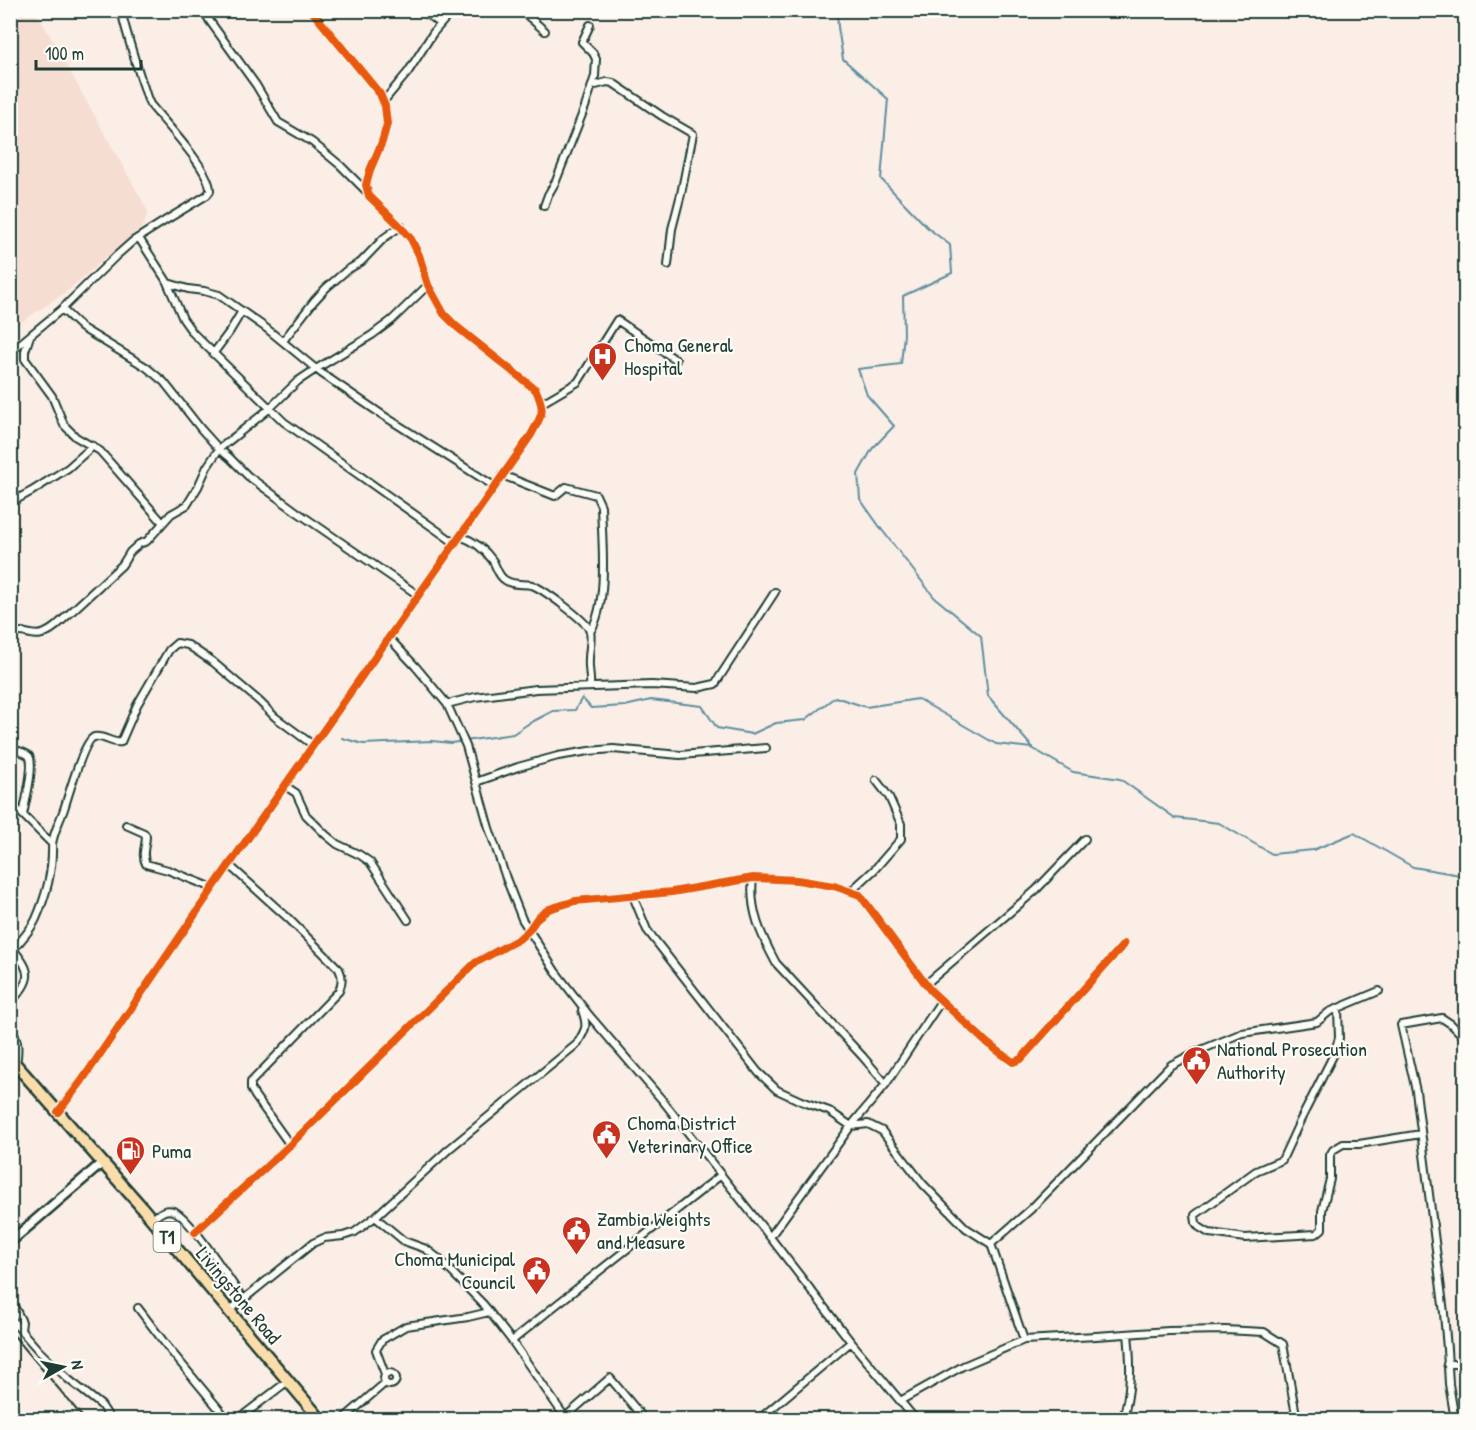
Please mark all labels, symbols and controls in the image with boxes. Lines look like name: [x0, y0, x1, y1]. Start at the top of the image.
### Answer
scale bar: [36, 33, 141, 71]
text: 100 m: [45, 41, 84, 66]
place label: Choma General Hospital: [624, 331, 734, 381]
hospital icon: Choma General Hospital: [587, 340, 619, 382]
place label: National Prosecution Authority: [1217, 1035, 1367, 1085]
public building icon: National Prosecution Authority: [1180, 1044, 1212, 1086]
place label: Choma District Veterinary Office: [627, 1109, 753, 1159]
public building icon: Choma District Veterinary Office: [590, 1118, 622, 1160]
fuel station icon: Puma: [115, 1134, 147, 1176]
place label: Puma: [152, 1137, 191, 1164]
place label: Zambia Weights and Measure: [597, 1205, 711, 1255]
public building icon: Zambia Weights and Measure: [560, 1214, 592, 1256]
road number: T1: [154, 1222, 180, 1252]
street label: Livingstone Road: [190, 1241, 288, 1350]
place label: Choma Municipal Council: [394, 1245, 516, 1295]
public building icon: Choma Municipal Council: [520, 1254, 552, 1296]
north arrow: [33, 1337, 93, 1397]
text: N: [66, 1359, 89, 1371]

